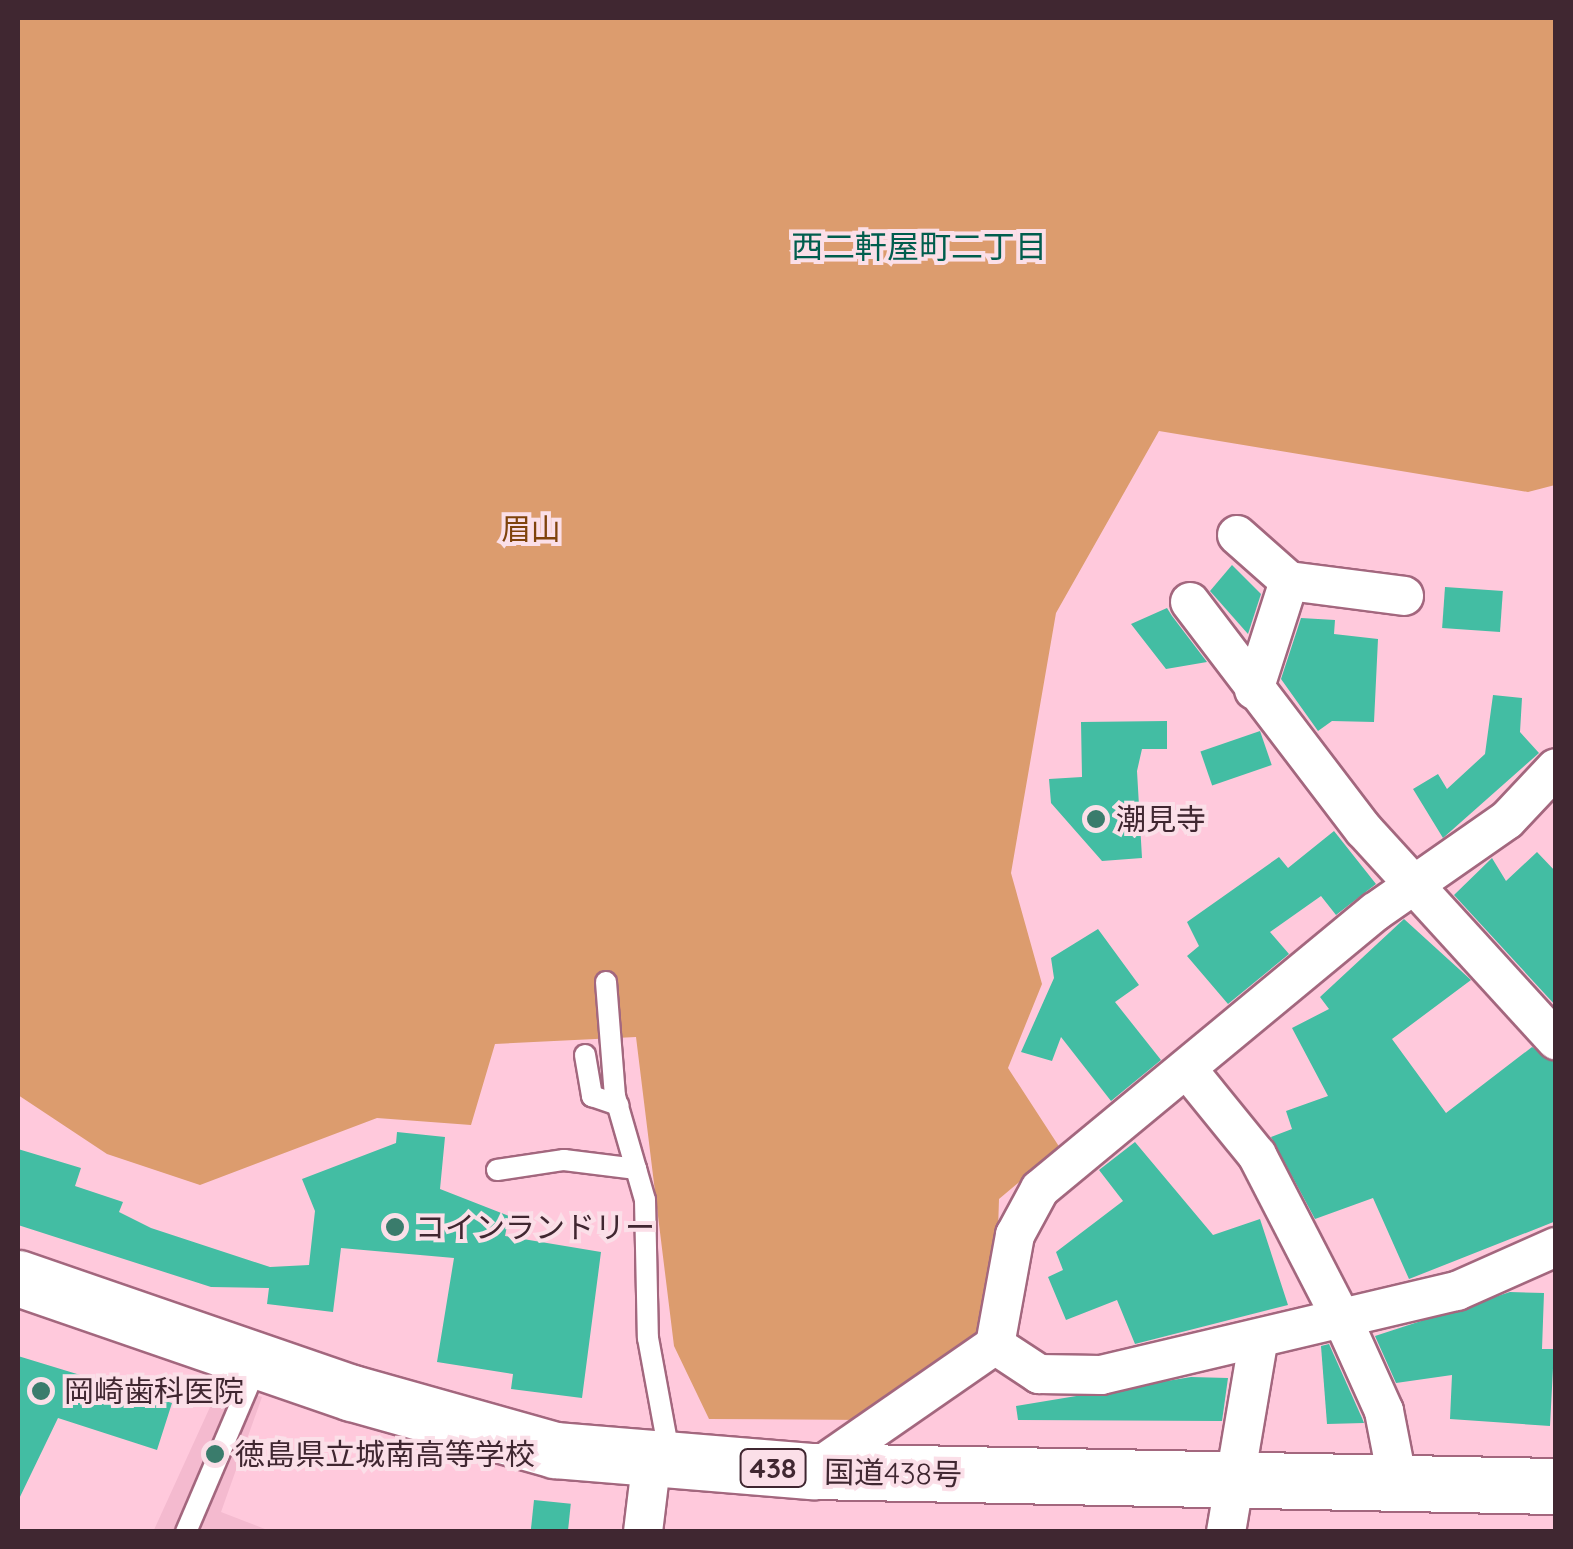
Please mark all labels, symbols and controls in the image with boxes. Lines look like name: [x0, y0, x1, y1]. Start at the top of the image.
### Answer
district label: 西二軒屋町二丁目: [791, 227, 1047, 265]
park label: 眉山: [501, 511, 561, 547]
place label: 潮見寺: [1116, 801, 1206, 837]
marker: 潮見寺: [1085, 808, 1107, 830]
place label: コインランドリー: [415, 1209, 655, 1245]
marker: コインランドリー: [384, 1216, 406, 1238]
place label: 岡崎歯科医院: [64, 1373, 244, 1409]
marker: 岡崎歯科医院: [28, 1378, 54, 1404]
place label: 徳島県立城南高等学校: [235, 1436, 535, 1472]
marker: 徳島県立城南高等学校: [204, 1443, 226, 1465]
road number: 438: [738, 1445, 808, 1491]
street label: 国道438号: [824, 1454, 962, 1492]

